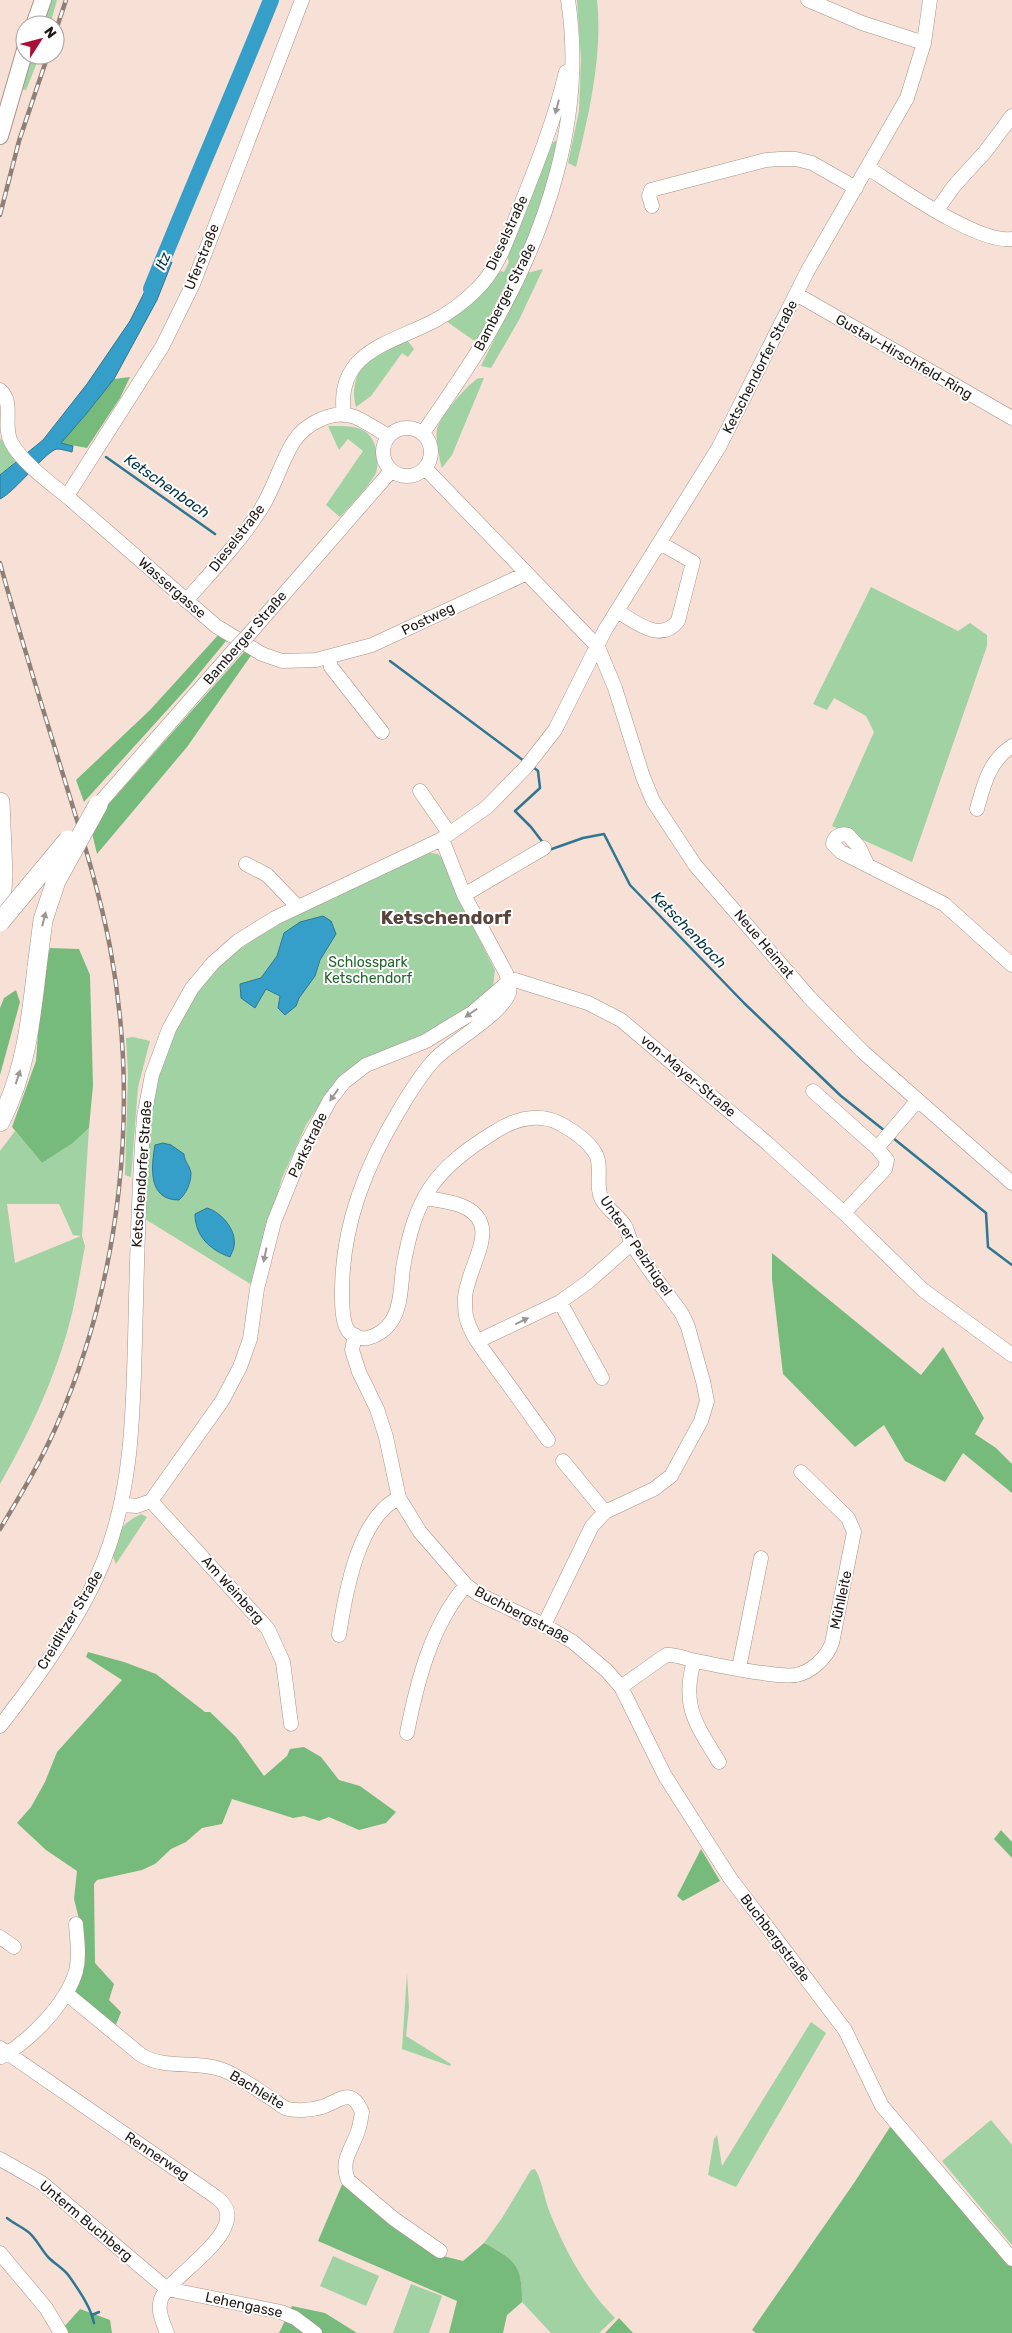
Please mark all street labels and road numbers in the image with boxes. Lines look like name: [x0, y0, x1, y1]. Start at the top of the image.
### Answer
street label: Dieselstraße: [482, 193, 532, 273]
street label: Uferstraße: [181, 221, 223, 293]
street label: Bamberger Straße: [470, 240, 540, 354]
street label: Ketschendorfer Straße: [719, 297, 801, 437]
street label: Gustav-Hirschfeld-Ring: [833, 311, 975, 403]
street label: Dieselstraße: [205, 501, 269, 575]
street label: Wassergasse: [135, 554, 209, 622]
street label: Bamberger Straße: [200, 588, 290, 688]
street label: Postweg: [399, 599, 457, 639]
street label: Neue Heimat: [730, 906, 798, 982]
street label: von-Mayer-Straße: [637, 1031, 739, 1121]
street label: Ketschendorfer Straße: [128, 1100, 156, 1248]
street label: Parkstraße: [285, 1109, 331, 1180]
street label: Unterer Pelzhügel: [596, 1193, 676, 1299]
street label: Am Weinberg: [198, 1553, 268, 1627]
street label: Creidlitzer Straße: [34, 1567, 106, 1673]
street label: Mühlleite: [827, 1569, 856, 1631]
street label: Buchbergstraße: [471, 1583, 573, 1647]
street label: Buchbergstraße: [737, 1891, 814, 1985]
street label: Bachleite: [226, 2067, 288, 2113]
street label: Rennerweg: [121, 2128, 193, 2184]
street label: Unterm Buchberg: [36, 2177, 136, 2265]
street label: Lehengasse: [204, 2289, 284, 2322]

